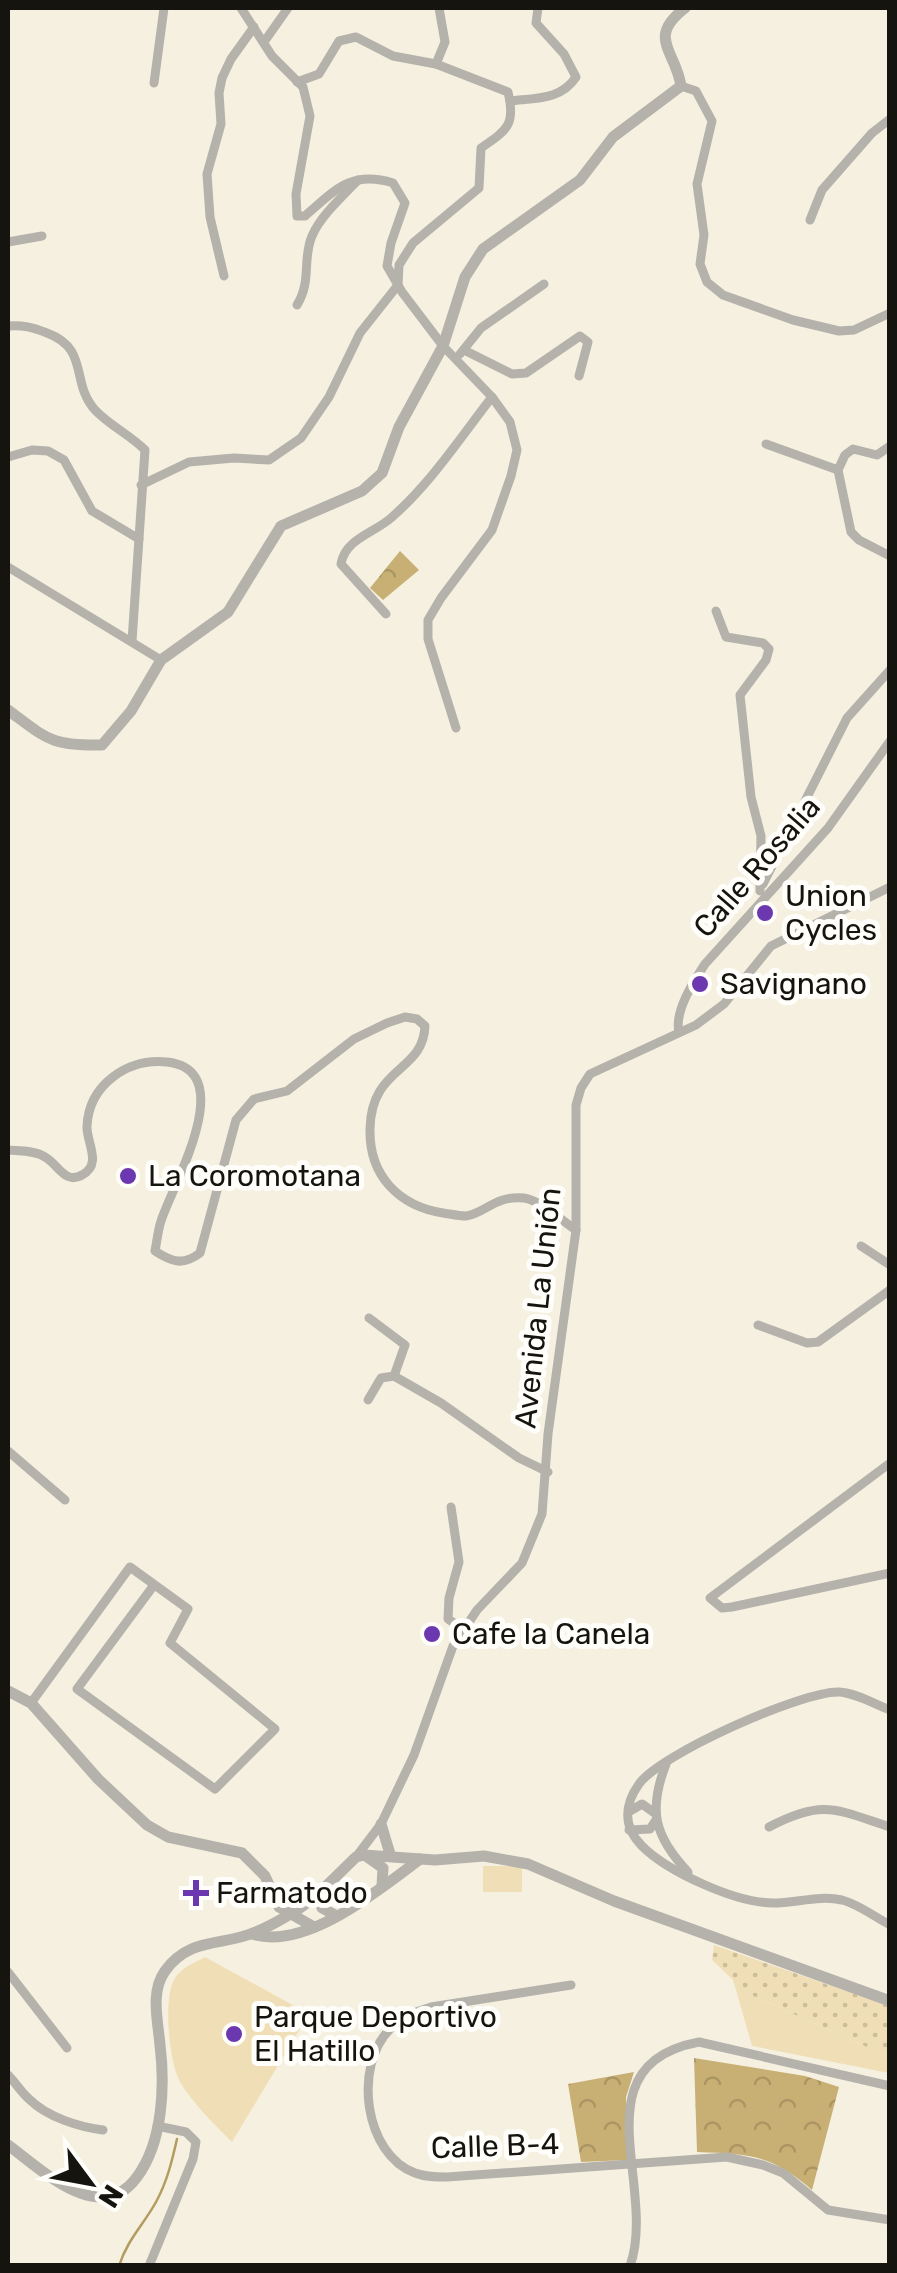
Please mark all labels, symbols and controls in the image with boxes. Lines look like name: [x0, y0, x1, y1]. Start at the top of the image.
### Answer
street label: Calle Rosalia: [686, 789, 828, 945]
place label: Union Cycles: [785, 878, 877, 948]
marker: Union Cycles: [754, 902, 776, 924]
place label: Savignano: [720, 966, 867, 1002]
marker: Savignano: [689, 973, 711, 995]
place label: La Coromotana: [148, 1158, 361, 1194]
marker: La Coromotana: [117, 1165, 139, 1187]
street label: Avenida La Unión: [507, 1186, 569, 1430]
place label: Cafe la Canela: [452, 1616, 650, 1652]
marker: Cafe la Canela: [421, 1623, 443, 1645]
place label: Farmatodo: [216, 1875, 368, 1911]
marker: Farmatodo: [185, 1882, 207, 1904]
place label: Parque Deportivo El Hatillo: [254, 1999, 497, 2069]
marker: Parque Deportivo El Hatillo: [223, 2023, 245, 2045]
street label: Calle B-4: [430, 2126, 560, 2166]
north arrow: [40, 2133, 140, 2233]
text: N: [91, 2179, 130, 2213]

